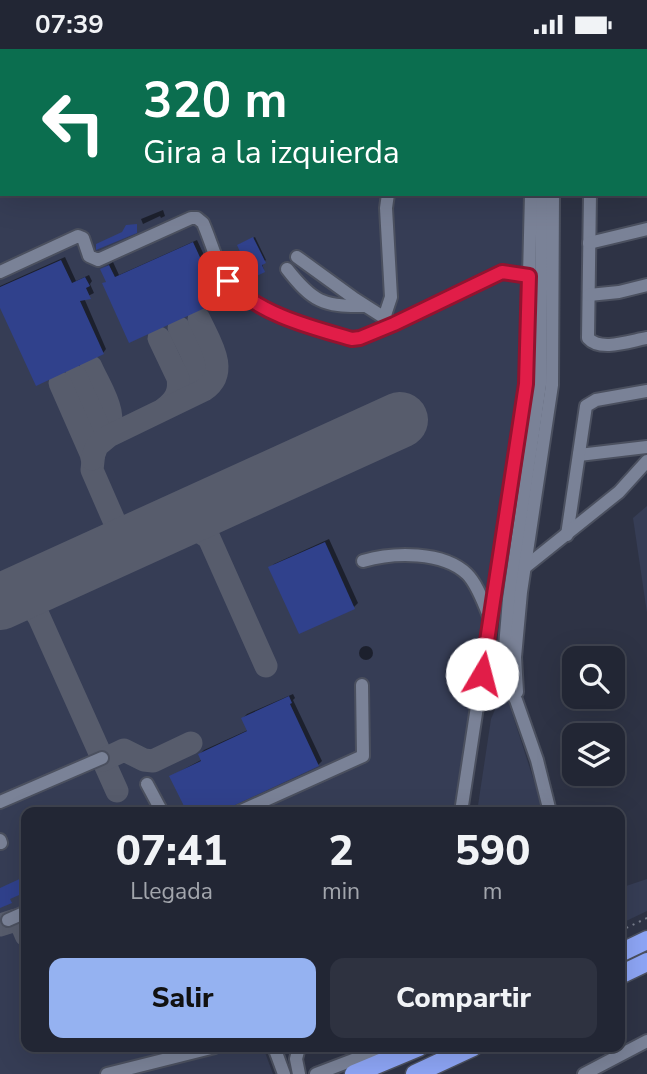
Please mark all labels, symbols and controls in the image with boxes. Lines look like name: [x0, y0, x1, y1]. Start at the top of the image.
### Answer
text: 07:39: [35, 7, 104, 42]
text: 320 m: [143, 67, 287, 134]
icon: left: [28, 77, 119, 168]
text: Gira a la izquierda: [143, 131, 400, 174]
pin: [198, 251, 258, 311]
icon: arrive: [209, 262, 247, 300]
position arrow: [445, 637, 519, 711]
map controls: [562, 646, 625, 786]
button: search: [562, 646, 625, 709]
button: layers: [562, 723, 625, 786]
text: 07:41: [116, 823, 227, 880]
text: 2: [328, 823, 354, 880]
text: 590: [455, 823, 530, 880]
text: Llegada: [130, 876, 213, 907]
text: min: [322, 876, 360, 907]
text: m: [483, 876, 502, 907]
button: Salir: [49, 958, 316, 1038]
button: Compartir: [330, 958, 597, 1038]

